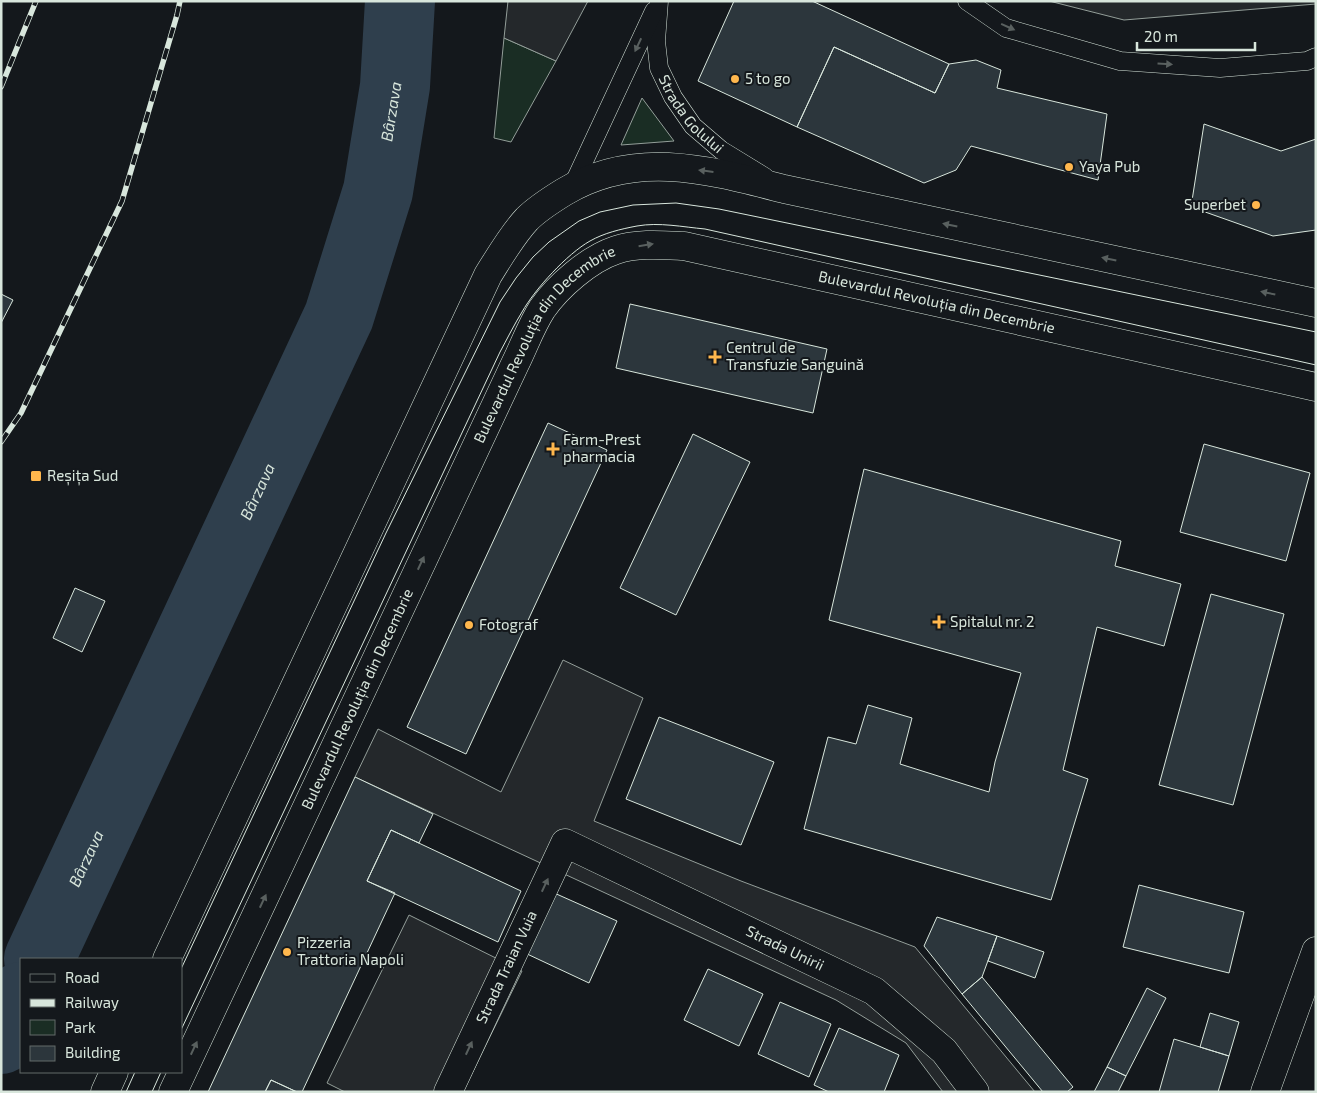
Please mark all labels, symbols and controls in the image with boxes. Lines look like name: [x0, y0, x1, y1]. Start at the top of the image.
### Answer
scale bar: [1137, 20, 1254, 52]
one-way arrow: [1001, 24, 1015, 32]
text: 20 m: [1144, 27, 1178, 45]
one-way arrow: [634, 38, 642, 52]
one-way arrow: [1157, 60, 1173, 68]
place label: 5 to go: [745, 69, 791, 87]
street label: Strada Golului: [656, 71, 728, 156]
marker: 5 to go: [729, 73, 741, 85]
water label: Bârzava: [376, 80, 405, 143]
place label: Yaya Pub: [1079, 157, 1140, 175]
marker: Yaya Pub: [1063, 161, 1075, 173]
one-way arrow: [698, 167, 714, 175]
place label: Superbet: [1184, 195, 1246, 213]
marker: Superbet: [1250, 199, 1262, 211]
one-way arrow: [943, 221, 958, 229]
street label: Bulevardul Revoluția din Decembrie: [469, 241, 618, 446]
one-way arrow: [638, 241, 654, 249]
one-way arrow: [1102, 255, 1117, 263]
street label: Bulevardul Revoluția din Decembrie: [817, 266, 1057, 337]
one-way arrow: [1261, 289, 1276, 297]
place label: Centrul de Transfuzie Sanguină: [726, 338, 864, 373]
marker: Centrul de Transfuzie Sanguină: [708, 350, 722, 364]
place label: Farm-Prest pharmacia: [563, 430, 641, 465]
marker: Farm-Prest pharmacia: [547, 443, 559, 455]
water label: Bârzava: [235, 460, 278, 523]
place label: Reșița Sud: [47, 466, 118, 486]
marker: Reșița Sud: [29, 469, 43, 483]
one-way arrow: [417, 556, 425, 571]
street label: Bulevardul Revoluția din Decembrie: [297, 585, 416, 812]
place label: Spitalul nr. 2: [950, 612, 1034, 630]
place label: Fotograf: [479, 615, 538, 633]
marker: Spitalul nr. 2: [932, 615, 946, 629]
marker: Fotograf: [463, 619, 475, 631]
water label: Bârzava: [64, 827, 107, 890]
one-way arrow: [542, 878, 550, 892]
one-way arrow: [258, 893, 267, 908]
street label: Strada Traian Vuia: [472, 907, 540, 1026]
street label: Strada Unirii: [743, 921, 827, 974]
place label: Pizzeria Trattoria Napoli: [297, 933, 404, 968]
marker: Pizzeria Trattoria Napoli: [281, 946, 293, 958]
legend: [20, 958, 182, 1073]
text: Road: [65, 968, 100, 986]
text: Railway: [65, 993, 119, 1011]
text: Park: [65, 1018, 96, 1036]
one-way arrow: [190, 1041, 198, 1055]
one-way arrow: [465, 1041, 473, 1055]
text: Building: [65, 1043, 121, 1061]

